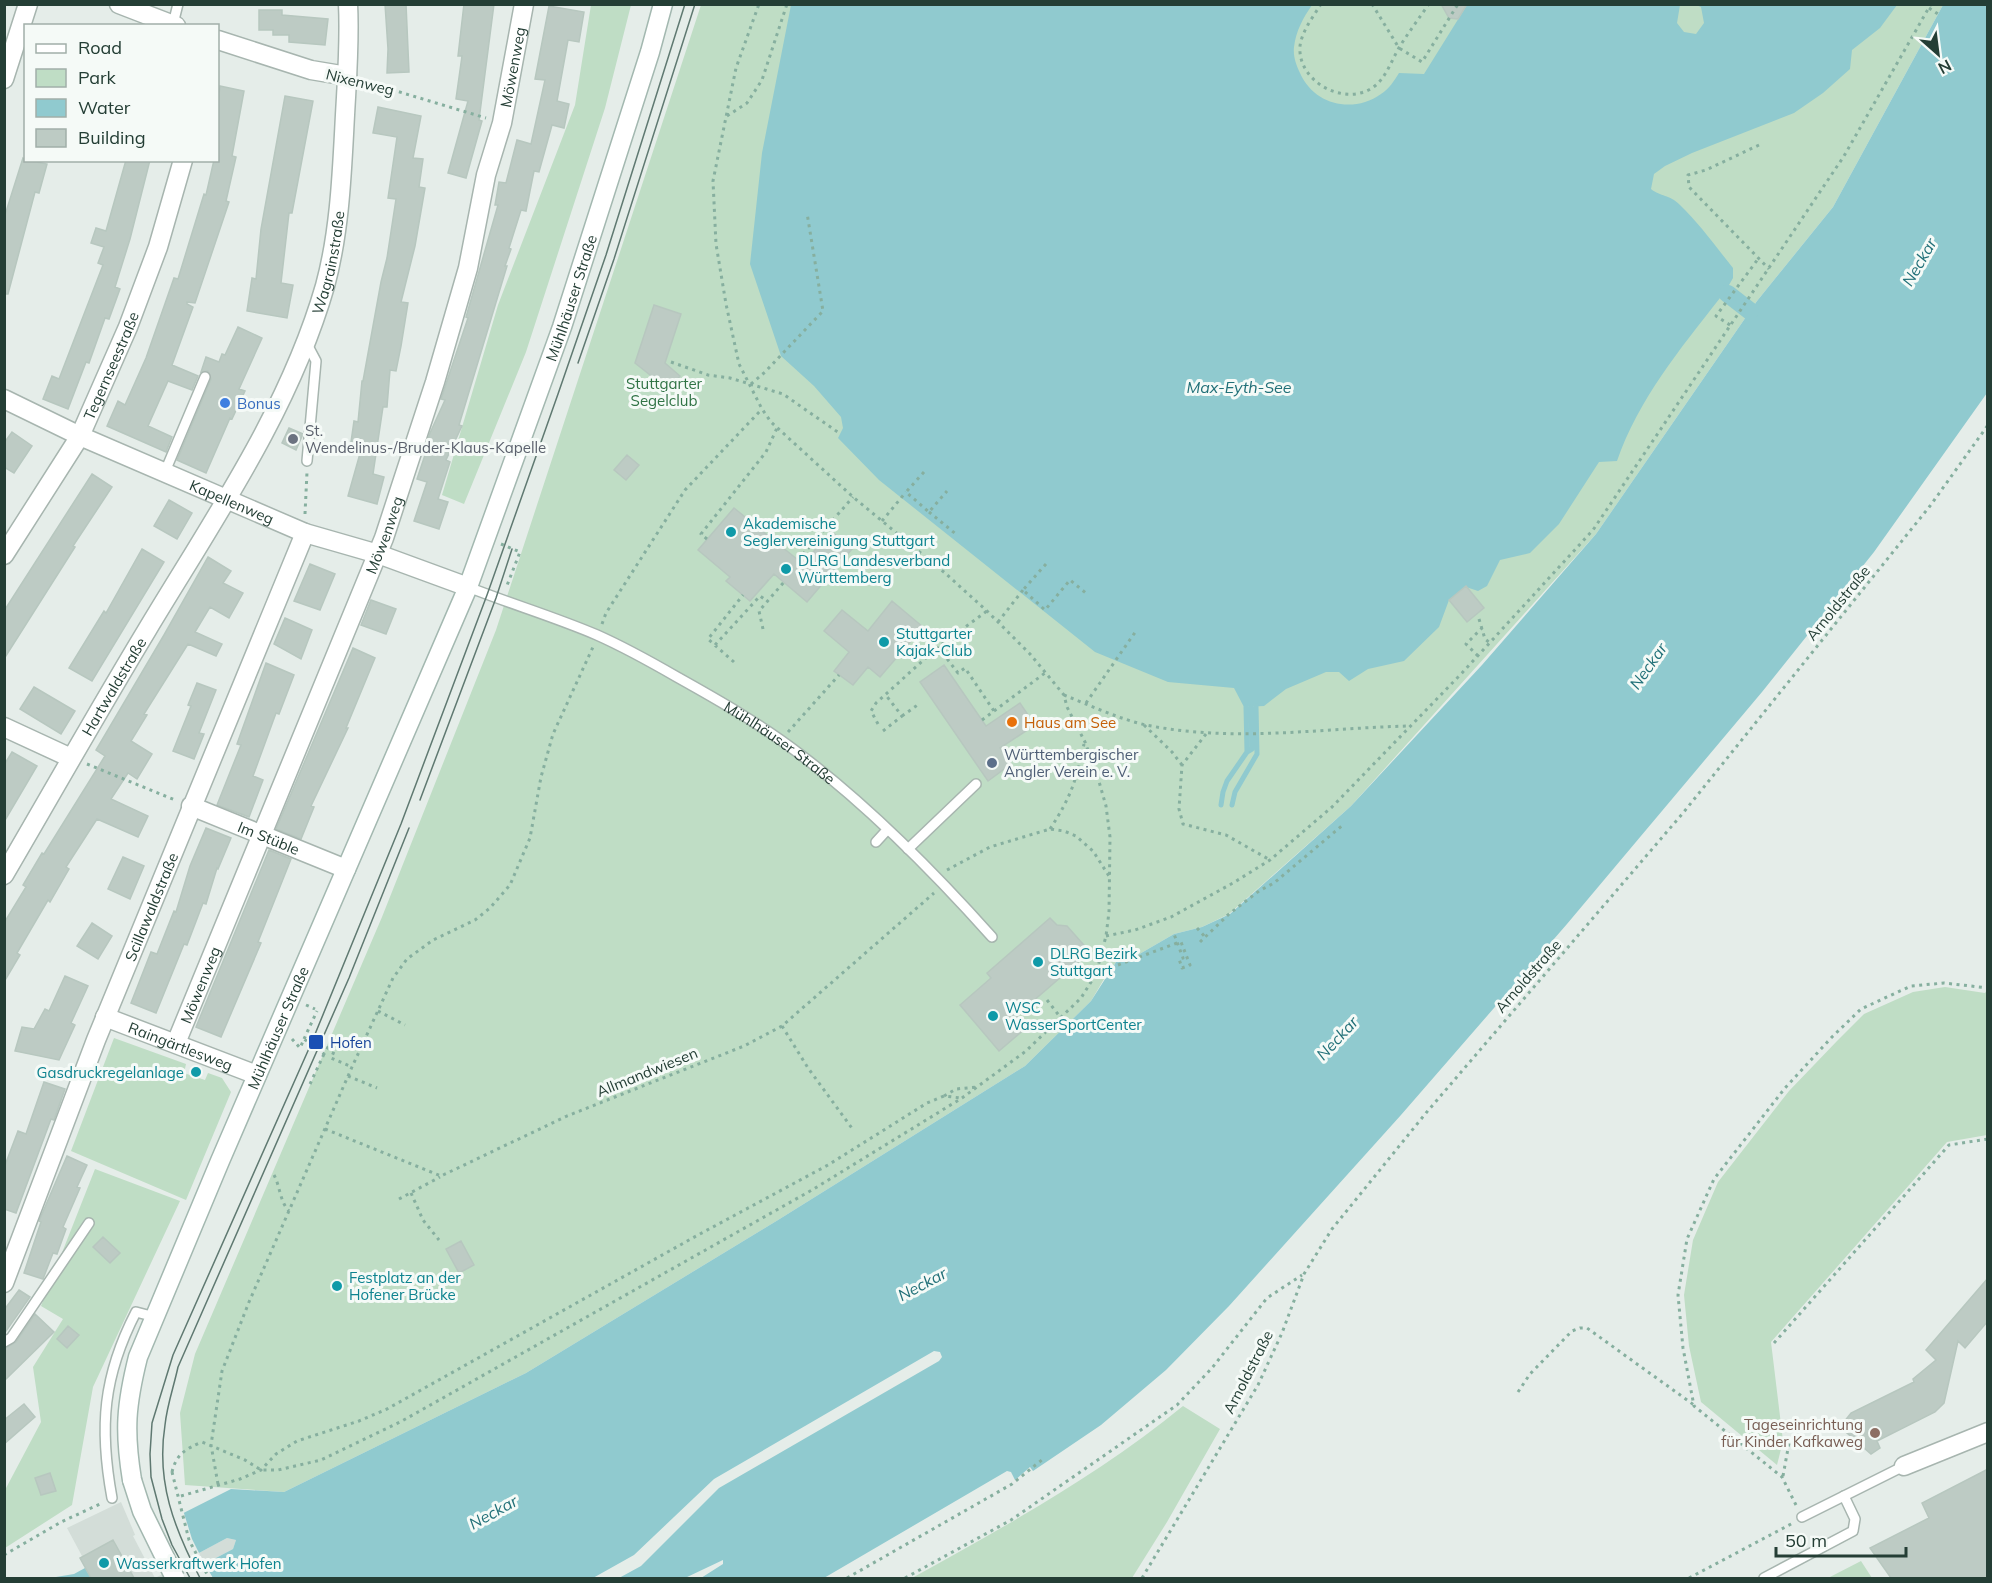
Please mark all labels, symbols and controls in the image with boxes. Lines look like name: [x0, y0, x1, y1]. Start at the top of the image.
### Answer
legend: [24, 24, 219, 162]
north arrow: [1908, 24, 1968, 84]
street label: Möwenweg: [496, 25, 529, 109]
text: Road: [78, 36, 122, 59]
text: N: [1935, 56, 1955, 79]
street label: Nixenweg: [324, 64, 396, 100]
text: Park: [78, 66, 117, 89]
text: Water: [78, 96, 131, 119]
text: Building: [78, 126, 146, 149]
street label: Wagrainstraße: [307, 210, 348, 317]
street label: Mühlhäuser Straße: [541, 232, 600, 364]
water label: Neckar: [1897, 233, 1941, 290]
street label: Tegernseestraße: [79, 309, 142, 423]
park label: Stuttgarter Segelclub: [626, 374, 703, 410]
water label: Max-Eyth-See: [1186, 377, 1292, 397]
place label: Bonus: [237, 394, 281, 413]
marker: Bonus: [218, 396, 232, 410]
place label: St. Wendelinus-/Bruder-Klaus-Kapelle: [305, 421, 546, 457]
marker: St. Wendelinus-/Bruder-Klaus-Kapelle: [286, 432, 300, 446]
street label: Kapellenweg: [187, 475, 277, 528]
street label: Möwenweg: [361, 494, 407, 577]
place label: Akademische Seglervereinigung Stuttgart: [743, 514, 935, 550]
marker: Akademische Seglervereinigung Stuttgart: [724, 525, 738, 539]
place label: DLRG Landesverband Württemberg: [798, 551, 950, 587]
marker: DLRG Landesverband Württemberg: [779, 562, 793, 576]
street label: Arnoldstraße: [1802, 562, 1874, 644]
place label: Stuttgarter Kajak-Club: [896, 624, 973, 660]
street label: Hartwaldstraße: [77, 634, 150, 739]
marker: Stuttgarter Kajak-Club: [877, 635, 891, 649]
water label: Neckar: [1625, 638, 1672, 693]
street label: Mühlhäuser Straße: [721, 697, 839, 788]
place label: Haus am See: [1024, 713, 1116, 732]
marker: Haus am See: [1005, 715, 1019, 729]
place label: Württembergischer Angler Verein e. V.: [1004, 745, 1139, 781]
marker: Württembergischer Angler Verein e. V.: [985, 756, 999, 770]
street label: Im Stüble: [235, 817, 303, 859]
street label: Scillawaldstraße: [120, 850, 182, 964]
street label: Arnoldstraße: [1491, 935, 1565, 1017]
street label: Möwenweg: [176, 944, 224, 1026]
place label: DLRG Bezirk Stuttgart: [1050, 944, 1138, 980]
marker: DLRG Bezirk Stuttgart: [1031, 955, 1045, 969]
street label: Mühlhäuser Straße: [243, 963, 313, 1092]
place label: WSC WasserSportCenter: [1005, 998, 1142, 1034]
marker: WSC WasserSportCenter: [986, 1009, 1000, 1023]
water label: Neckar: [1312, 1011, 1363, 1064]
street label: Raingärtlesweg: [126, 1017, 236, 1074]
marker: Hofen: [307, 1033, 325, 1051]
place label: Hofen: [330, 1033, 372, 1052]
street label: Allmandwiesen: [594, 1043, 700, 1101]
place label: Gasdruckregelanlage: [36, 1063, 184, 1082]
marker: Gasdruckregelanlage: [189, 1065, 203, 1079]
water label: Neckar: [894, 1262, 951, 1305]
place label: Festplatz an der Hofener Brücke: [349, 1268, 461, 1304]
marker: Festplatz an der Hofener Brücke: [330, 1279, 344, 1293]
street label: Arnoldstraße: [1219, 1327, 1277, 1417]
place label: Tageseinrichtung für Kinder Kafkaweg: [1721, 1415, 1863, 1451]
marker: Tageseinrichtung für Kinder Kafkaweg: [1868, 1426, 1882, 1440]
water label: Neckar: [465, 1490, 522, 1533]
scale bar: [1776, 1520, 1906, 1558]
text: 50 m: [1785, 1529, 1827, 1552]
place label: Wasserkraftwerk Hofen: [116, 1554, 281, 1573]
marker: Wasserkraftwerk Hofen: [97, 1556, 111, 1570]

